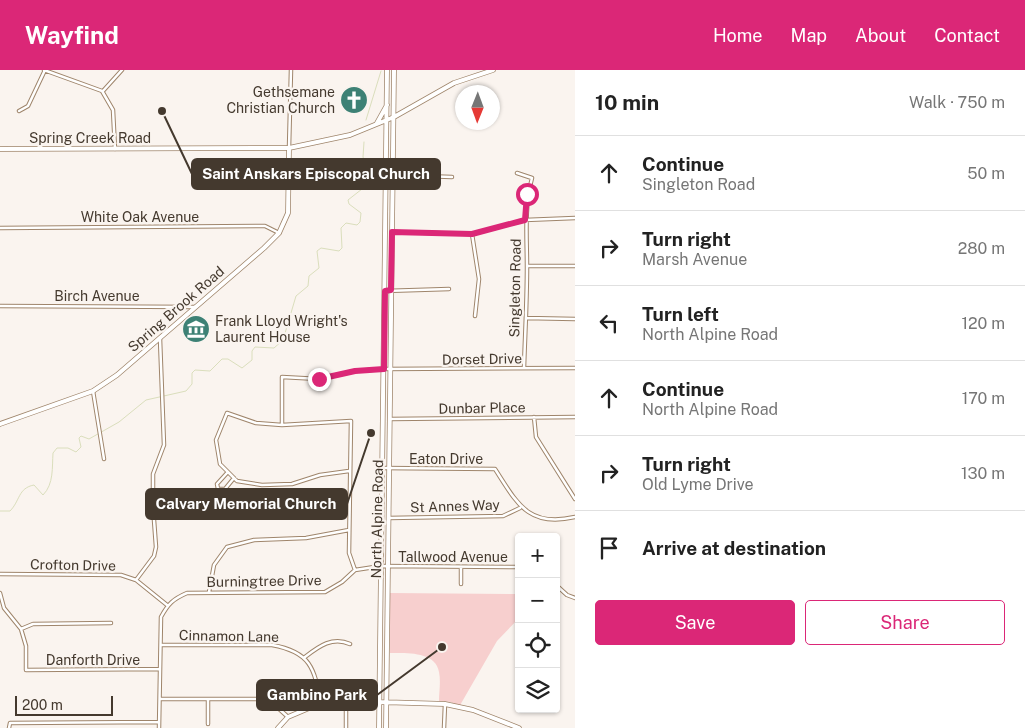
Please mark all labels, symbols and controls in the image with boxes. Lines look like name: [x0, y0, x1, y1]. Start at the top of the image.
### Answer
text: Wayfind: [25, 21, 119, 49]
text: Home: [713, 25, 763, 46]
text: Map: [791, 25, 827, 46]
text: About: [855, 25, 906, 46]
text: Contact: [934, 25, 1000, 46]
place label: Gethsemane Christian Church: [226, 84, 335, 116]
church icon: Gethsemane Christian Church: [339, 85, 369, 115]
north arrow: [455, 85, 500, 130]
text: 10 min: [595, 90, 659, 115]
text: Walk · 750 m: [909, 93, 1005, 112]
street label: Spring Creek Road: [29, 130, 151, 146]
text: Continue: [642, 153, 724, 175]
callout: Saint Anskars Episcopal Church: [192, 159, 440, 189]
icon: ahead: [595, 159, 623, 187]
text: 50 m: [967, 164, 1005, 183]
text: Saint Anskars Episcopal Church: [202, 165, 430, 182]
text: Singleton Road: [642, 175, 755, 194]
route start: [516, 183, 539, 206]
street label: White Oak Avenue: [81, 209, 199, 225]
text: Turn right: [642, 228, 731, 250]
icon: right: [595, 234, 623, 262]
street label: Singleton Road: [506, 238, 524, 338]
text: 280 m: [958, 239, 1005, 258]
text: Marsh Avenue: [642, 250, 747, 269]
street label: Spring Brook Road: [125, 263, 227, 355]
street label: Birch Avenue: [54, 288, 140, 304]
text: Turn left: [642, 303, 719, 325]
icon: left: [595, 309, 623, 337]
place label: Frank Lloyd Wright's Laurent House: [215, 313, 348, 345]
museum icon: Frank Lloyd Wright's Laurent House: [181, 314, 211, 344]
text: 120 m: [961, 314, 1005, 333]
text: North Alpine Road: [642, 325, 778, 344]
street label: Dorset Drive: [442, 350, 522, 368]
route end: [308, 368, 331, 391]
text: Continue: [642, 378, 724, 400]
icon: ahead: [595, 384, 623, 412]
text: 170 m: [962, 389, 1005, 408]
street label: Dunbar Place: [438, 399, 526, 417]
text: North Alpine Road: [642, 400, 778, 419]
street label: Eaton Drive: [409, 451, 483, 467]
text: Turn right: [642, 453, 731, 475]
street label: North Alpine Road: [368, 459, 386, 579]
icon: right: [595, 459, 623, 487]
text: 130 m: [961, 464, 1005, 483]
text: Old Lyme Drive: [642, 475, 754, 494]
callout: Calvary Memorial Church: [146, 489, 347, 519]
text: Calvary Memorial Church: [156, 495, 337, 512]
street label: St Annes Way: [410, 496, 501, 516]
map controls: [515, 533, 560, 713]
button: +: [515, 533, 560, 578]
icon: arrive: [595, 534, 623, 562]
text: Arrive at destination: [642, 537, 826, 559]
street label: Tallwood Avenue: [398, 549, 508, 565]
street label: Crofton Drive: [30, 556, 116, 574]
street label: Burningtree Drive: [206, 572, 322, 590]
button: −: [515, 578, 560, 623]
button: Save: [595, 600, 795, 645]
button: Share: [805, 600, 1005, 645]
button: locate: [515, 623, 560, 668]
street label: Cinnamon Lane: [179, 627, 279, 645]
street label: Danforth Drive: [46, 652, 140, 668]
button: layers: [515, 668, 560, 713]
callout: Gambino Park: [257, 680, 377, 710]
text: Gambino Park: [267, 686, 367, 703]
scale bar: [15, 693, 112, 716]
text: 200 m: [22, 697, 63, 713]

